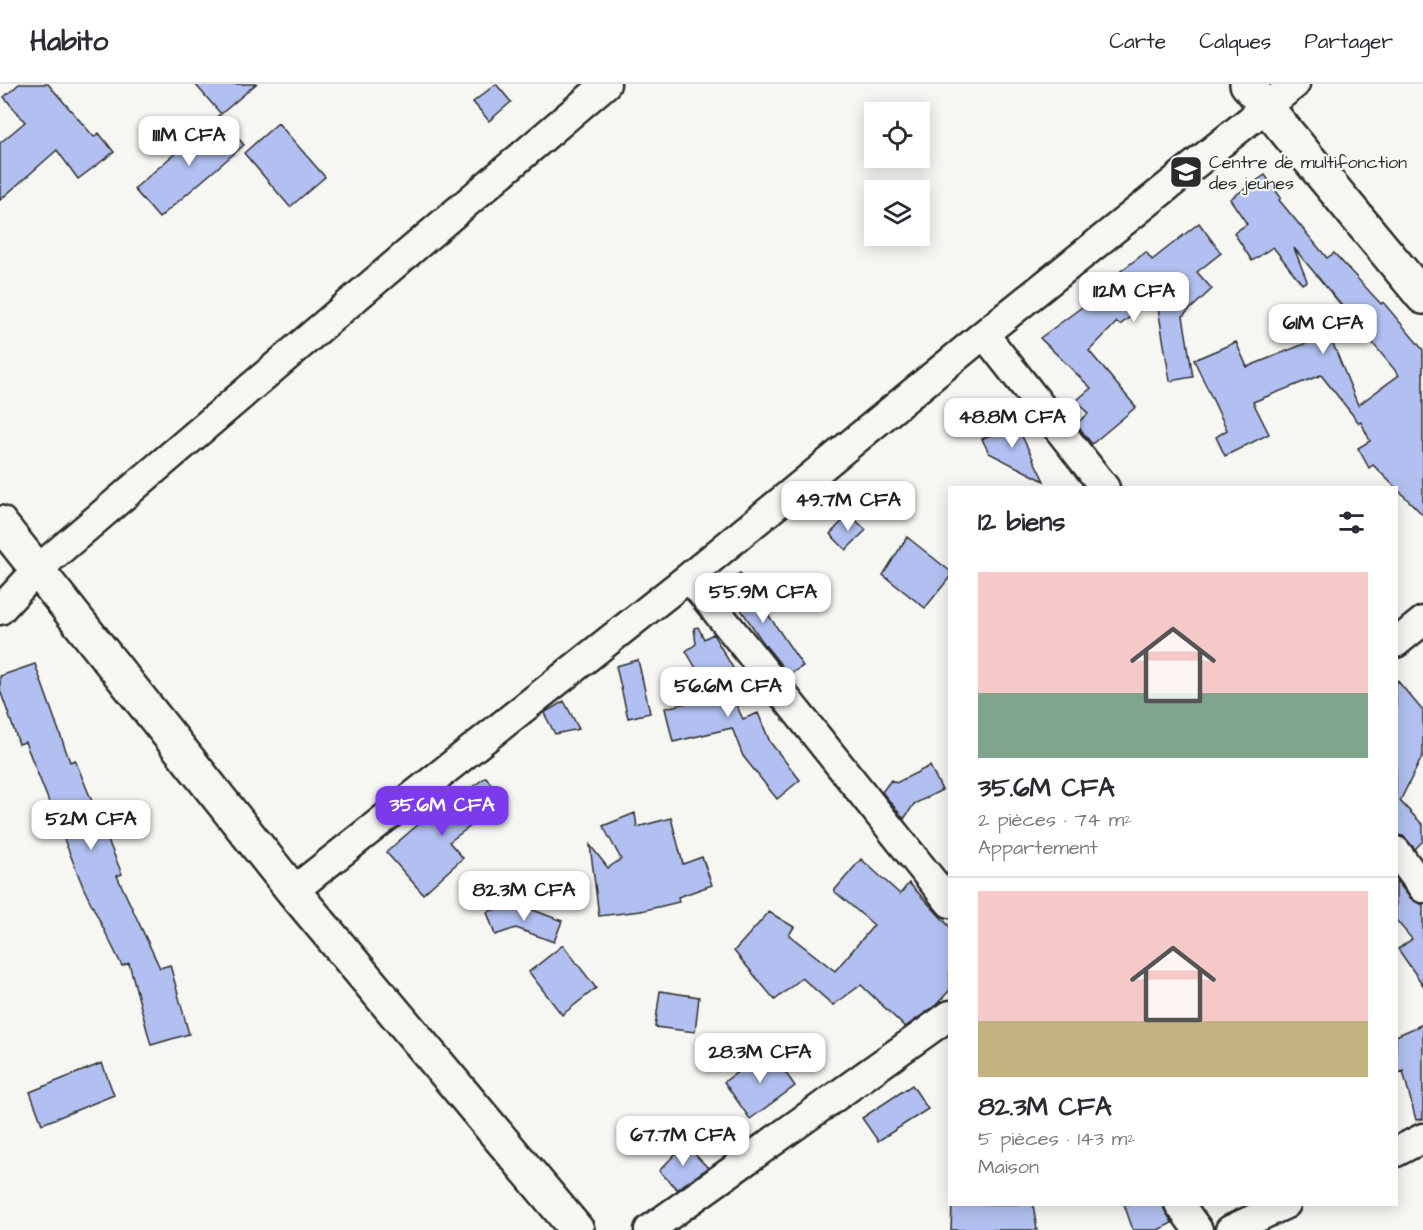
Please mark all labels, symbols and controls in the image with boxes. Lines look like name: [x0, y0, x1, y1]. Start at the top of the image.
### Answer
text: Habito: [30, 22, 108, 61]
text: Carte: [1109, 27, 1166, 56]
text: Calques: [1199, 27, 1271, 56]
text: Partager: [1304, 27, 1393, 56]
map controls: [864, 102, 930, 246]
button: locate: [864, 102, 930, 168]
pin: 111M CFA: [127, 116, 251, 167]
text: 111M CFA: [152, 121, 226, 149]
place label: Centre de multifonction des jeunes: [1209, 150, 1407, 196]
school or university icon: Centre de multifonction des jeunes: [1168, 154, 1204, 190]
button: layers: [864, 180, 930, 246]
pin: 112M CFA: [1072, 272, 1196, 323]
text: 112M CFA: [1093, 277, 1175, 305]
pin: 61M CFA: [1268, 304, 1378, 355]
text: 61M CFA: [1283, 309, 1363, 337]
pin: 48.8M CFA: [943, 398, 1081, 449]
text: 48.8M CFA: [958, 403, 1066, 431]
pin: 49.7M CFA: [779, 481, 917, 532]
text: 49.7M CFA: [795, 486, 901, 514]
text: 12 biens: [978, 504, 1065, 540]
icon: filters: [1335, 506, 1368, 539]
pin: 55.9M CFA: [694, 573, 832, 624]
text: 55.9M CFA: [709, 578, 817, 606]
icon: home: [1119, 611, 1227, 719]
pin: 56.6M CFA: [659, 667, 797, 718]
text: 56.6M CFA: [674, 672, 782, 700]
text: 35.6M CFA: [978, 770, 1115, 806]
pin: 35.6M CFA: [373, 786, 511, 837]
text: 35.6M CFA: [389, 791, 495, 819]
pin: 52M CFA: [36, 800, 146, 851]
text: 52M CFA: [46, 805, 136, 833]
text: 2 pièces · 74 m²: [978, 806, 1132, 834]
text: Appartement: [978, 834, 1098, 862]
pin: 82.3M CFA: [455, 871, 593, 922]
text: 82.3M CFA: [473, 876, 575, 904]
icon: home: [1119, 930, 1227, 1038]
pin: 28.3M CFA: [691, 1033, 829, 1084]
text: 28.3M CFA: [709, 1038, 811, 1066]
text: 82.3M CFA: [978, 1089, 1112, 1125]
pin: 67.7M CFA: [614, 1116, 752, 1167]
text: 67.7M CFA: [630, 1121, 736, 1149]
text: 5 pièces · 143 m²: [978, 1125, 1135, 1153]
text: Maison: [978, 1153, 1039, 1181]

